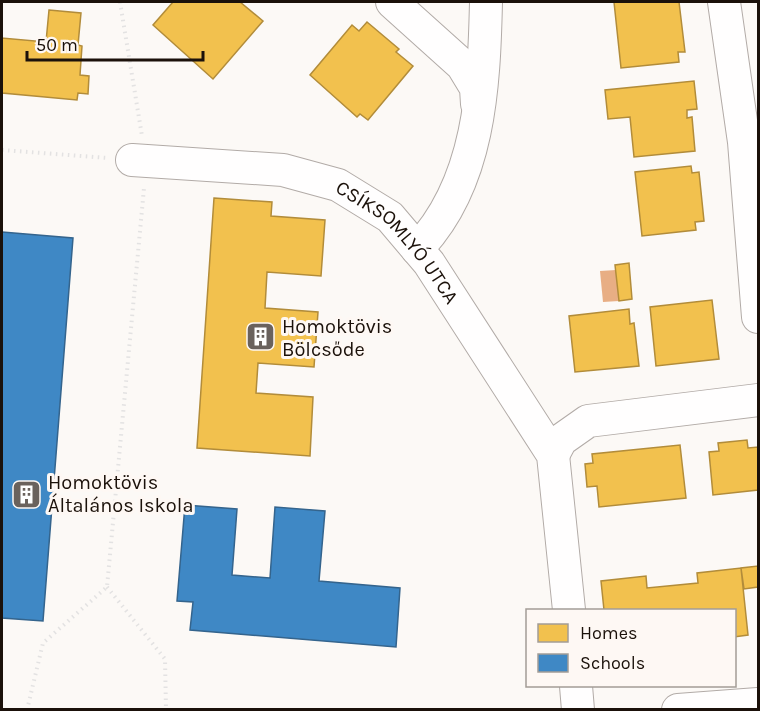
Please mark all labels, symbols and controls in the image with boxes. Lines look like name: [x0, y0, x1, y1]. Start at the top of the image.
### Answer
scale bar: [27, 24, 202, 62]
text: 50 m: [36, 34, 78, 56]
street label: CSÍKSOMLYÓ UTCA: [332, 175, 464, 308]
place label: Homoktövis Bölcsőde: [282, 315, 392, 361]
building icon: Homoktövis Bölcsőde: [245, 321, 277, 353]
place label: Homoktövis Általános Iskola: [48, 471, 193, 517]
building icon: Homoktövis Általános Iskola: [11, 478, 43, 510]
legend: [526, 609, 736, 687]
text: Homes: [580, 622, 637, 644]
text: Schools: [580, 652, 645, 674]

